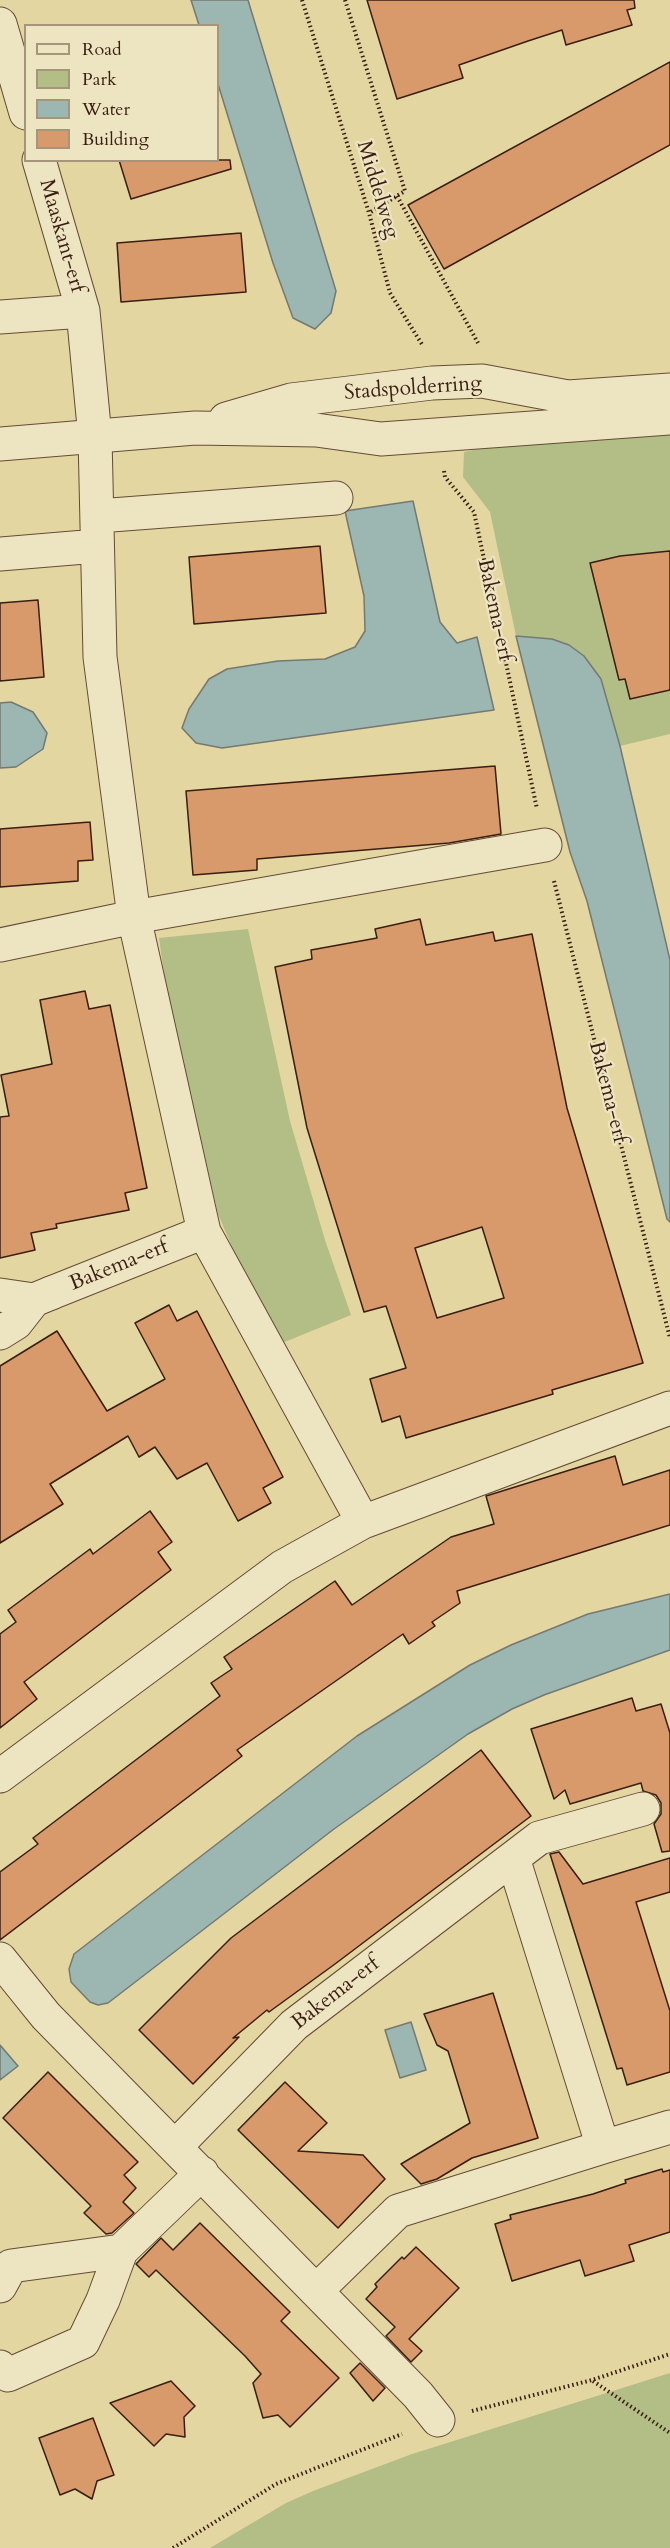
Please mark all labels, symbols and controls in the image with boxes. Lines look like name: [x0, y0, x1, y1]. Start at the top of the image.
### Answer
legend: [24, 24, 219, 162]
text: Road: [82, 37, 122, 62]
text: Park: [82, 67, 117, 92]
text: Water: [82, 97, 130, 122]
text: Building: [82, 127, 149, 152]
street label: Middelweg: [350, 138, 404, 242]
street label: Maaskant-erf: [33, 176, 89, 296]
street label: Stadspolderring: [343, 372, 483, 406]
street label: Bakema-erf: [471, 557, 517, 663]
street label: Bakema-erf: [582, 1039, 632, 1145]
street label: Bakema-erf: [66, 1235, 172, 1297]
street label: Bakema-erf: [287, 1952, 385, 2036]

